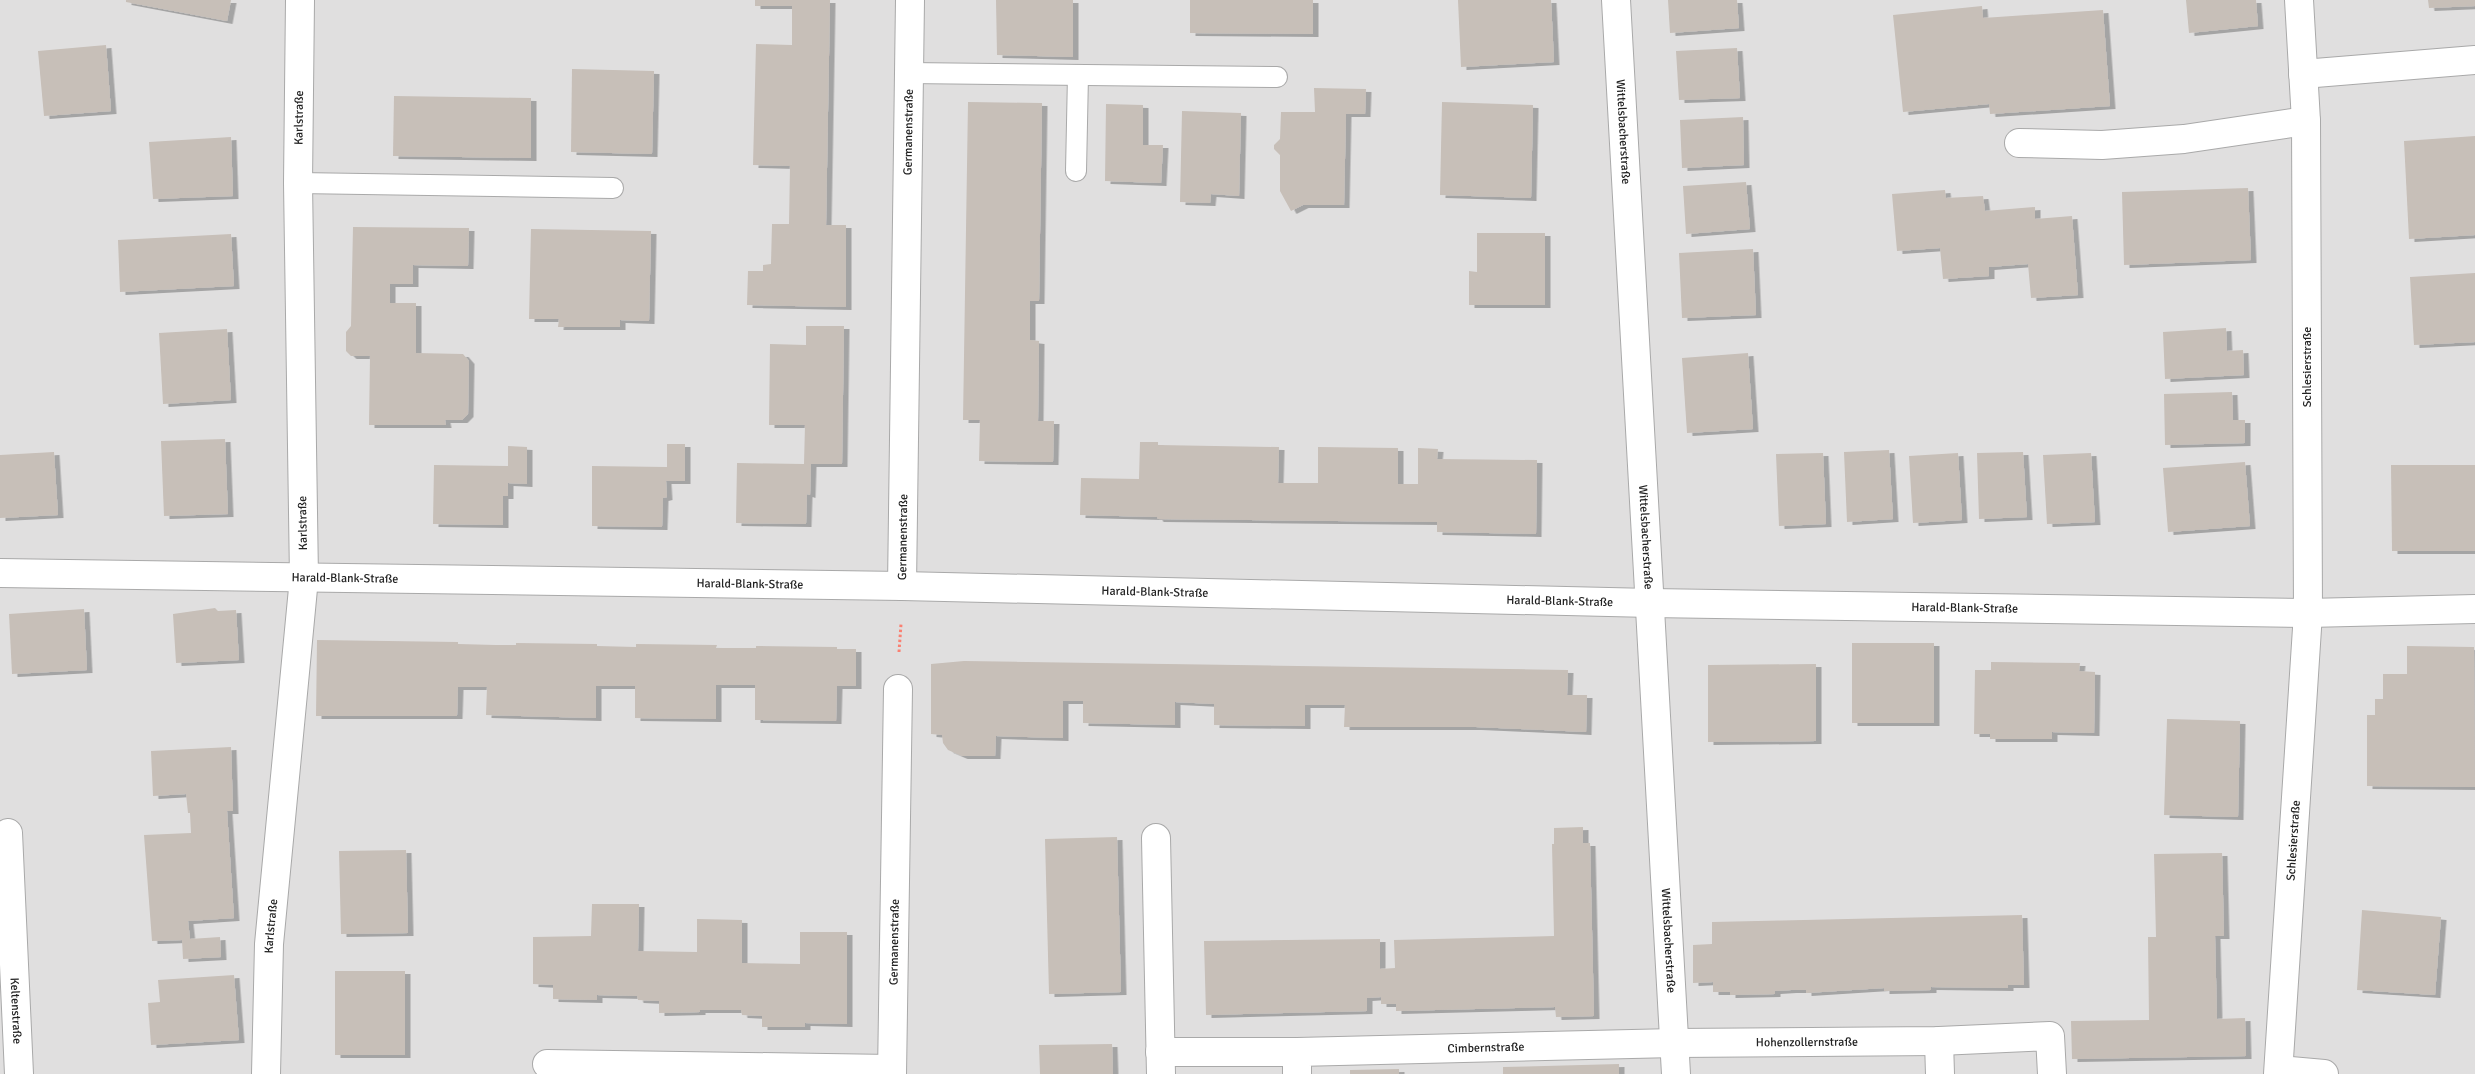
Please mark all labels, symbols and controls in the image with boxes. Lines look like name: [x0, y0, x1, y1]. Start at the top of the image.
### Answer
street label: Wittelsbacherstraße: [1613, 79, 1634, 185]
street label: Germanenstraße: [900, 89, 916, 175]
street label: Karlstraße: [291, 90, 307, 145]
street label: Schlesierstraße: [2300, 327, 2315, 407]
street label: Wittelsbacherstraße: [1636, 484, 1656, 590]
street label: Germanenstraße: [895, 494, 911, 580]
street label: Karlstraße: [295, 496, 311, 550]
street label: Harald-Blank-Straße: [291, 570, 399, 586]
street label: Harald-Blank-Straße: [696, 576, 803, 592]
street label: Harald-Blank-Straße: [1101, 583, 1208, 600]
street label: Harald-Blank-Straße: [1506, 592, 1613, 610]
street label: Harald-Blank-Straße: [1911, 599, 2018, 616]
street label: Schlesierstraße: [2283, 800, 2303, 881]
street label: Wittelsbacherstraße: [1658, 888, 1679, 993]
street label: Karlstraße: [261, 898, 281, 954]
street label: Germanenstraße: [886, 899, 902, 985]
street label: Keltenstraße: [7, 977, 25, 1044]
street label: Hohenzollernstraße: [1756, 1034, 1858, 1050]
street label: Cimbernstraße: [1447, 1039, 1525, 1056]

